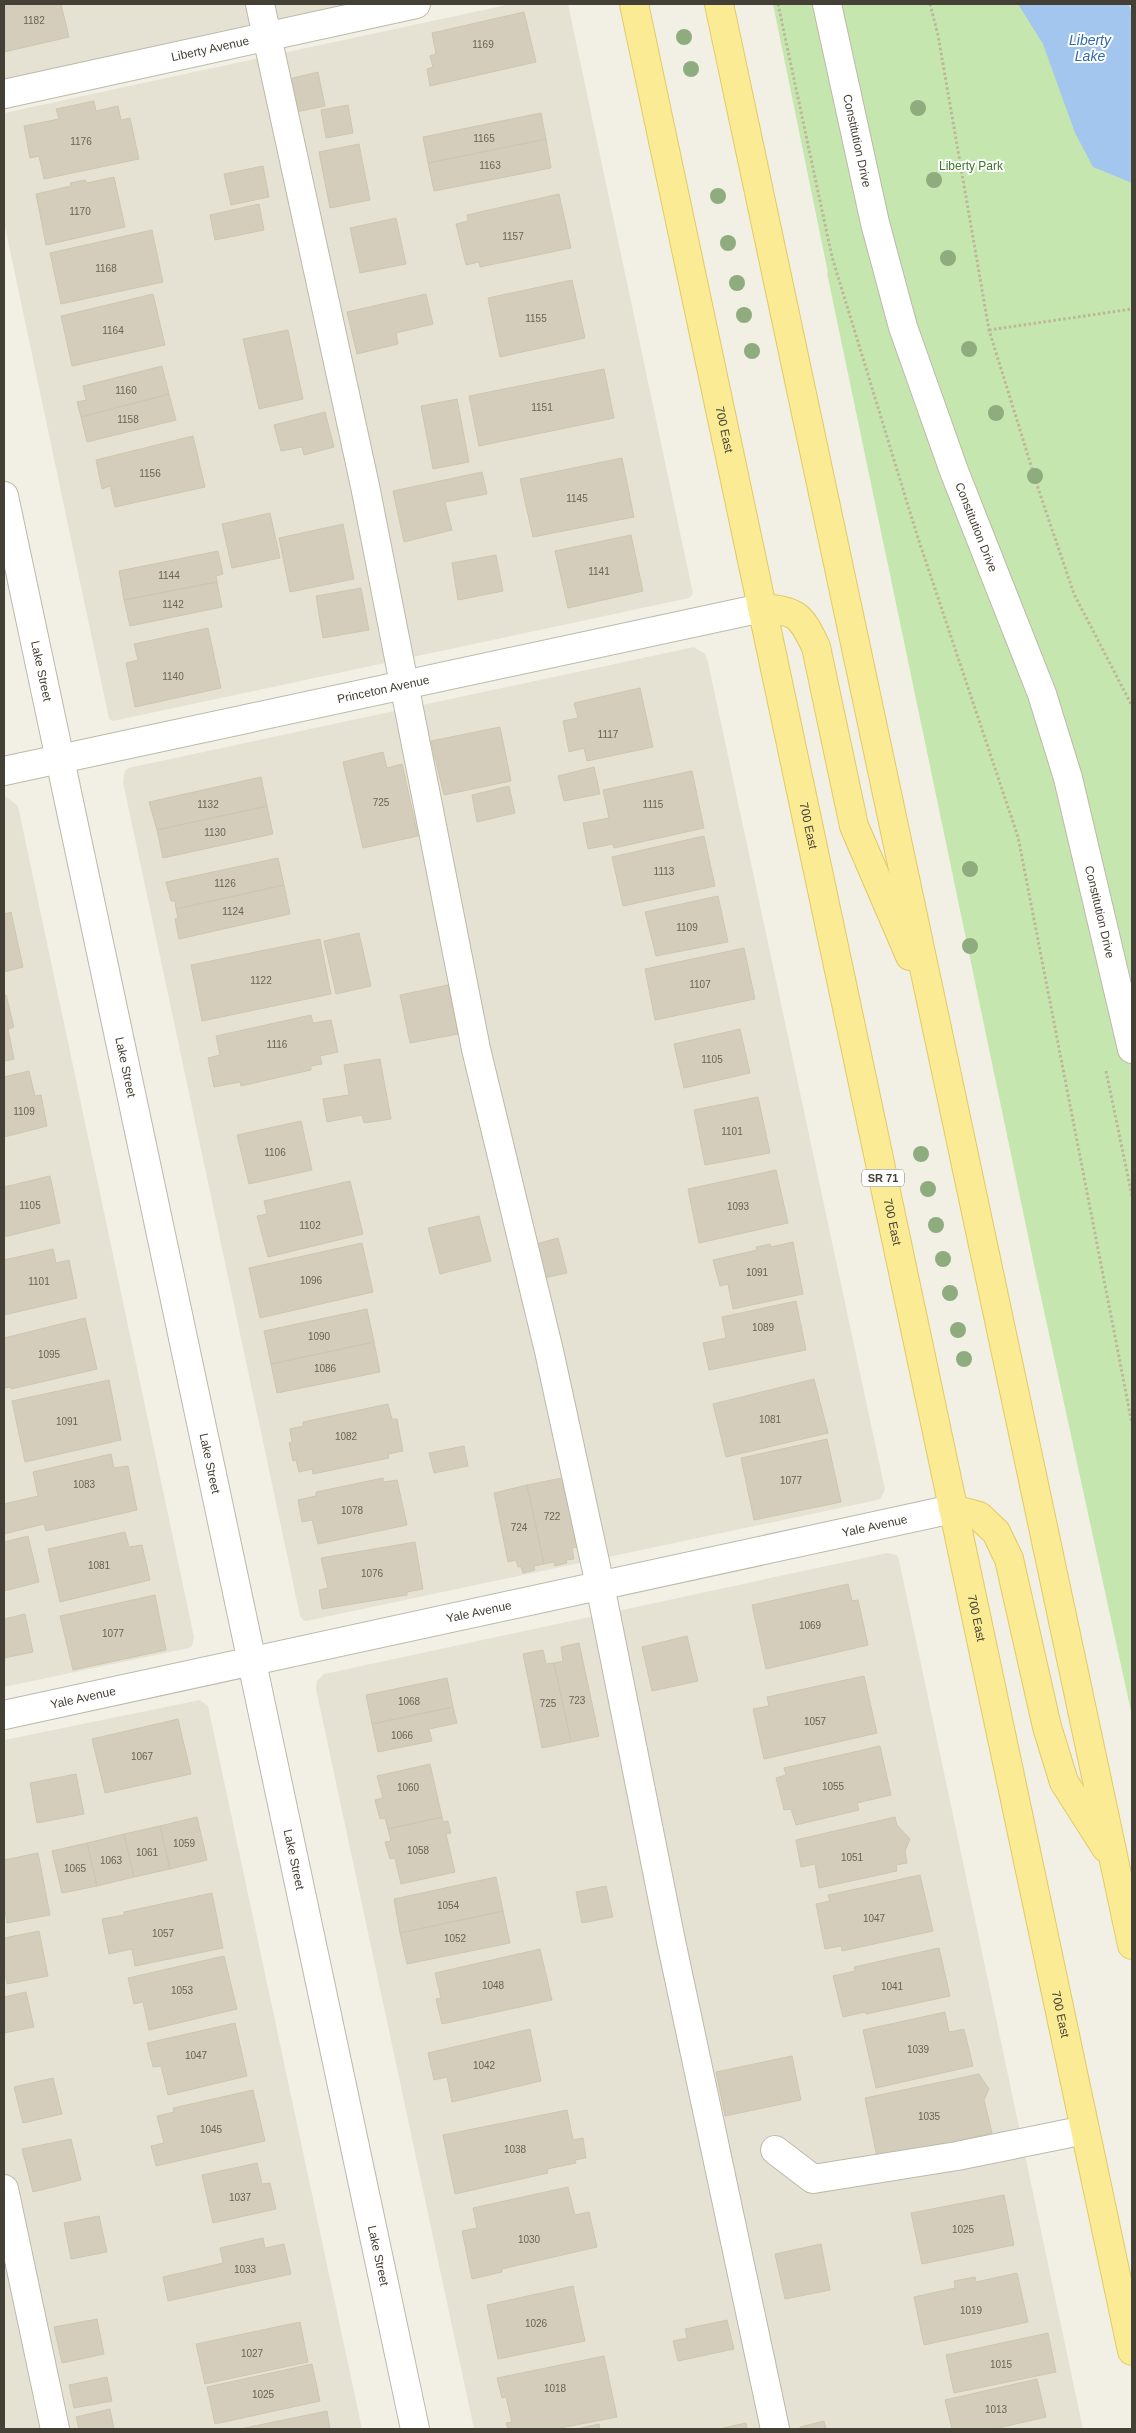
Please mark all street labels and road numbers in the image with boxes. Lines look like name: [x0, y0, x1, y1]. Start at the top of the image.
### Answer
street label: Liberty Avenue: [170, 34, 251, 64]
street label: Constitution Drive: [840, 93, 874, 189]
street label: 700 East: [713, 405, 736, 455]
street label: Constitution Drive: [952, 480, 1000, 574]
street label: Lake Street: [28, 640, 55, 703]
street label: Princeton Avenue: [336, 673, 431, 706]
street label: 700 East: [797, 801, 820, 851]
street label: Constitution Drive: [1082, 864, 1117, 960]
street label: Lake Street: [112, 1036, 139, 1099]
road number: SR 71: [862, 1170, 904, 1186]
street label: 700 East: [881, 1197, 904, 1247]
street label: Lake Street: [196, 1432, 223, 1496]
street label: Yale Avenue: [841, 1512, 909, 1540]
street label: 700 East: [965, 1593, 988, 1643]
street label: Yale Avenue: [445, 1598, 513, 1626]
street label: Yale Avenue: [49, 1684, 117, 1712]
street label: Lake Street: [281, 1828, 307, 1892]
street label: 700 East: [1049, 1990, 1072, 2040]
street label: Lake Street: [365, 2224, 392, 2288]

